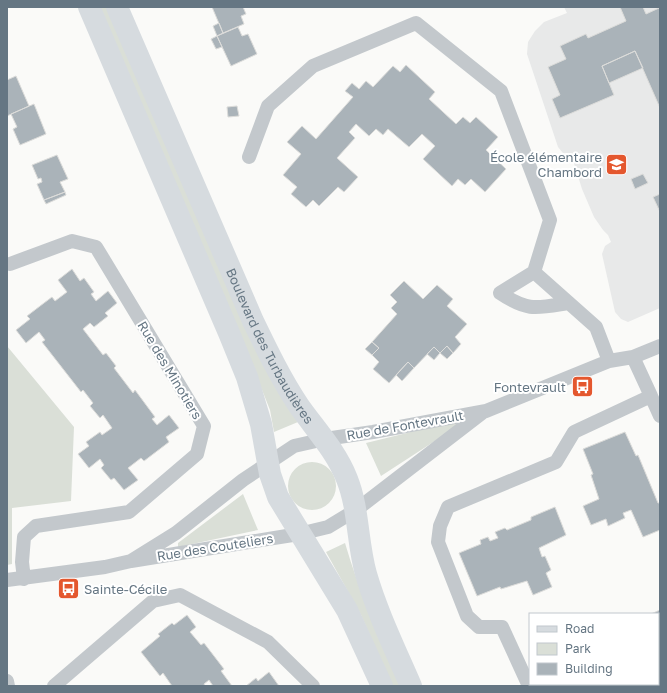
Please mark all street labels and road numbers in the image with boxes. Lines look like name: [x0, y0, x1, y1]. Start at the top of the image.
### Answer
street label: Boulevard des Turbaudières: [223, 266, 317, 427]
street label: Rue des Minotiers: [134, 318, 206, 422]
street label: Rue de Fontevrault: [345, 407, 465, 443]
street label: Rue des Couteliers: [156, 530, 274, 564]

